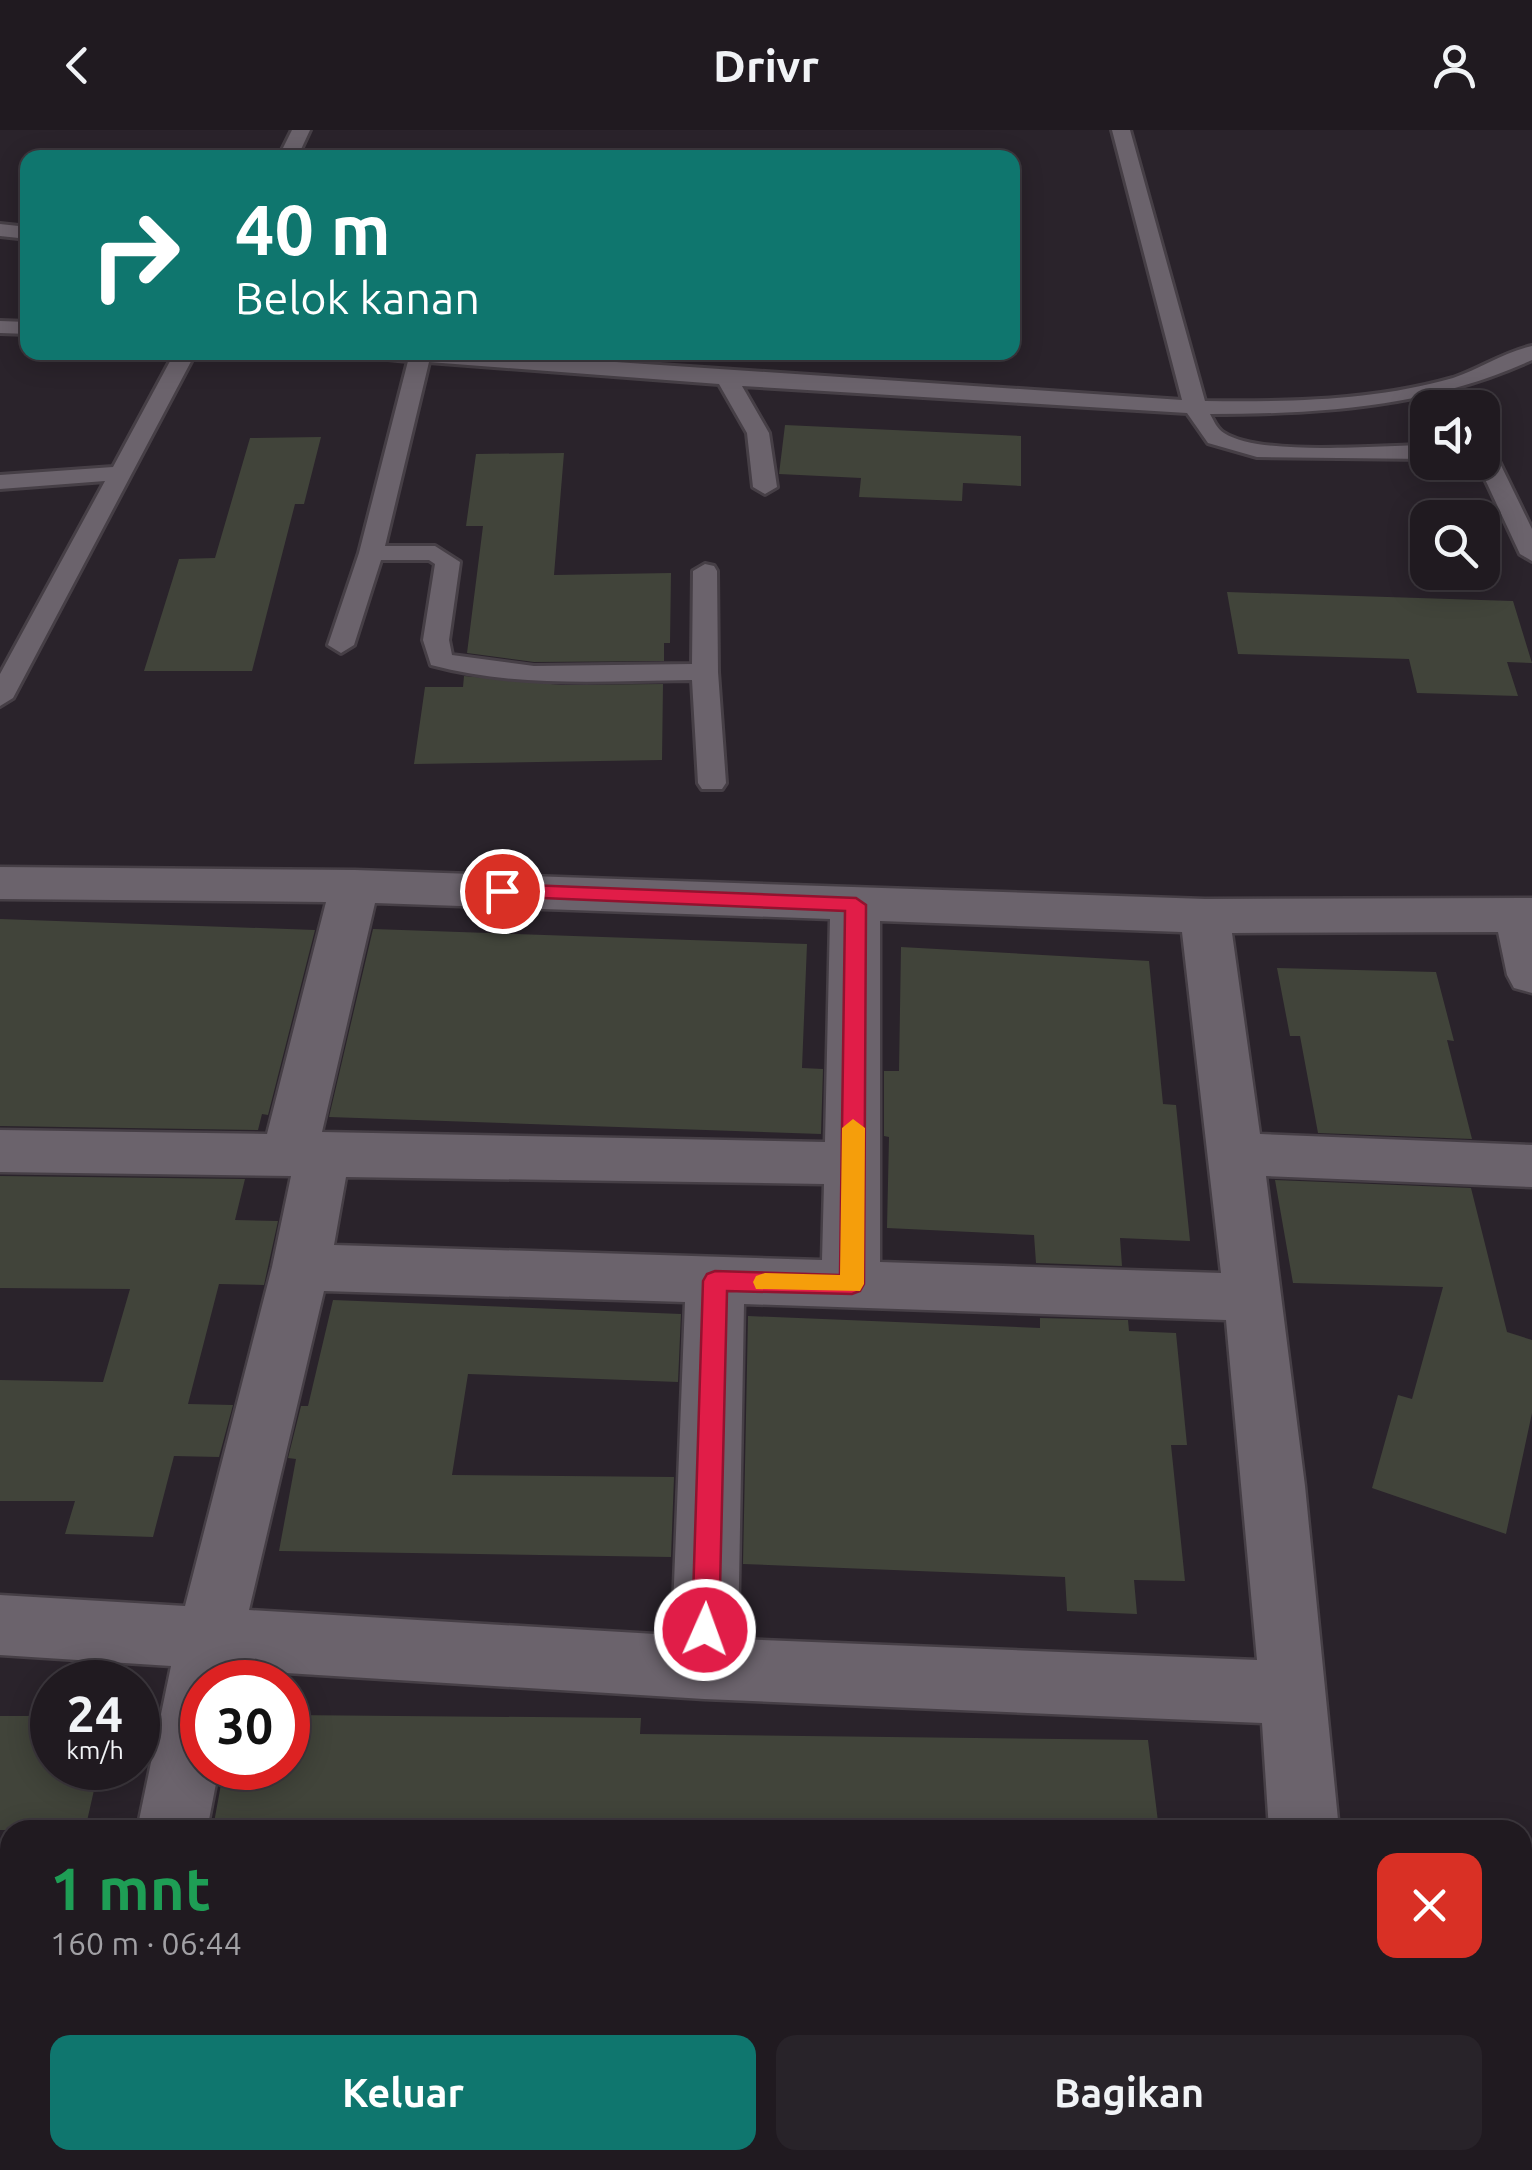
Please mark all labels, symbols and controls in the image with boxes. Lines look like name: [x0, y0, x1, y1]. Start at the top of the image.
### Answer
icon: back: [50, 38, 105, 93]
icon: person: [1427, 38, 1482, 93]
text: Drivr: [713, 40, 819, 91]
icon: right: [70, 190, 200, 320]
text: 40 m: [235, 190, 391, 268]
text: Belok kanan: [235, 272, 480, 323]
map controls: [1410, 390, 1500, 590]
button: sound: [1410, 390, 1500, 480]
button: search: [1410, 500, 1500, 590]
pin: [460, 849, 545, 934]
icon: arrive: [475, 864, 530, 919]
position arrow: [653, 1578, 757, 1682]
speed limit sign: 30: [180, 1660, 310, 1790]
text: 24: [67, 1685, 123, 1741]
text: km/h: [66, 1736, 124, 1764]
button: close: [1377, 1853, 1482, 1958]
text: 1 mnt: [50, 1854, 211, 1921]
text: 160 m · 06:44: [50, 1925, 242, 1961]
button: Keluar: [50, 2035, 756, 2150]
button: Bagikan: [776, 2035, 1482, 2150]

